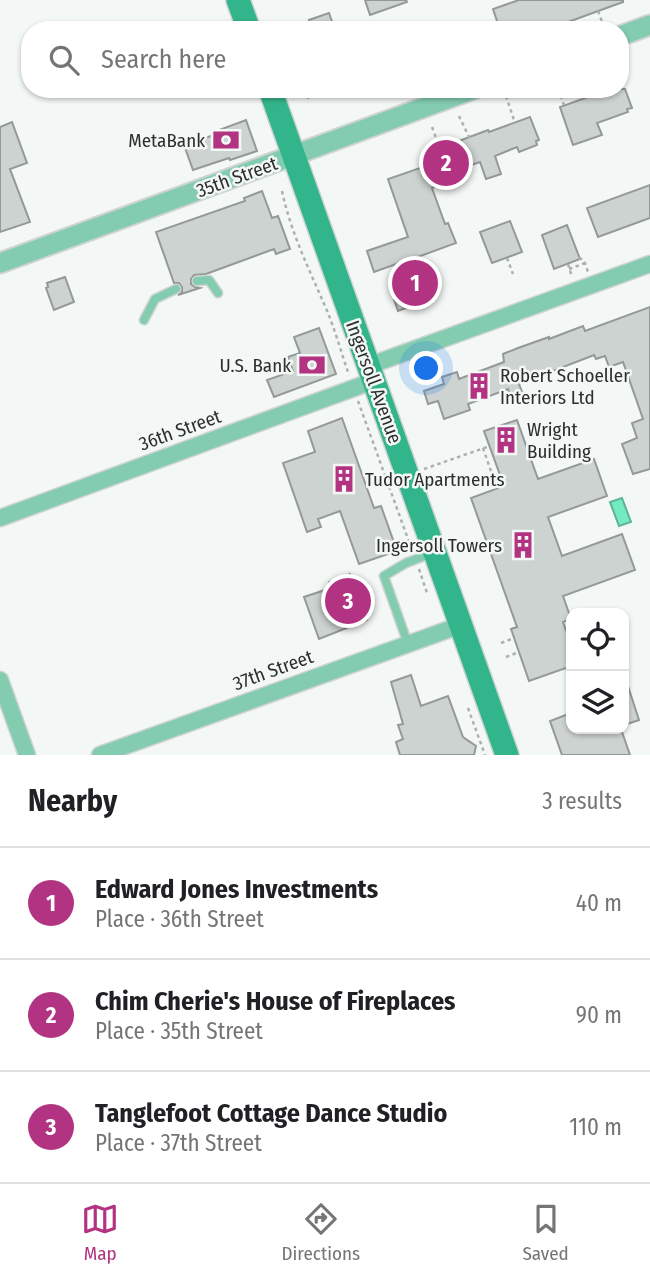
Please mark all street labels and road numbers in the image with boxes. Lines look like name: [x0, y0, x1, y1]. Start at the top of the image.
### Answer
street label: 35th Street: [193, 151, 281, 202]
street label: Ingersoll Avenue: [341, 317, 407, 447]
street label: 36th Street: [136, 404, 225, 455]
street label: 37th Street: [230, 645, 317, 695]

